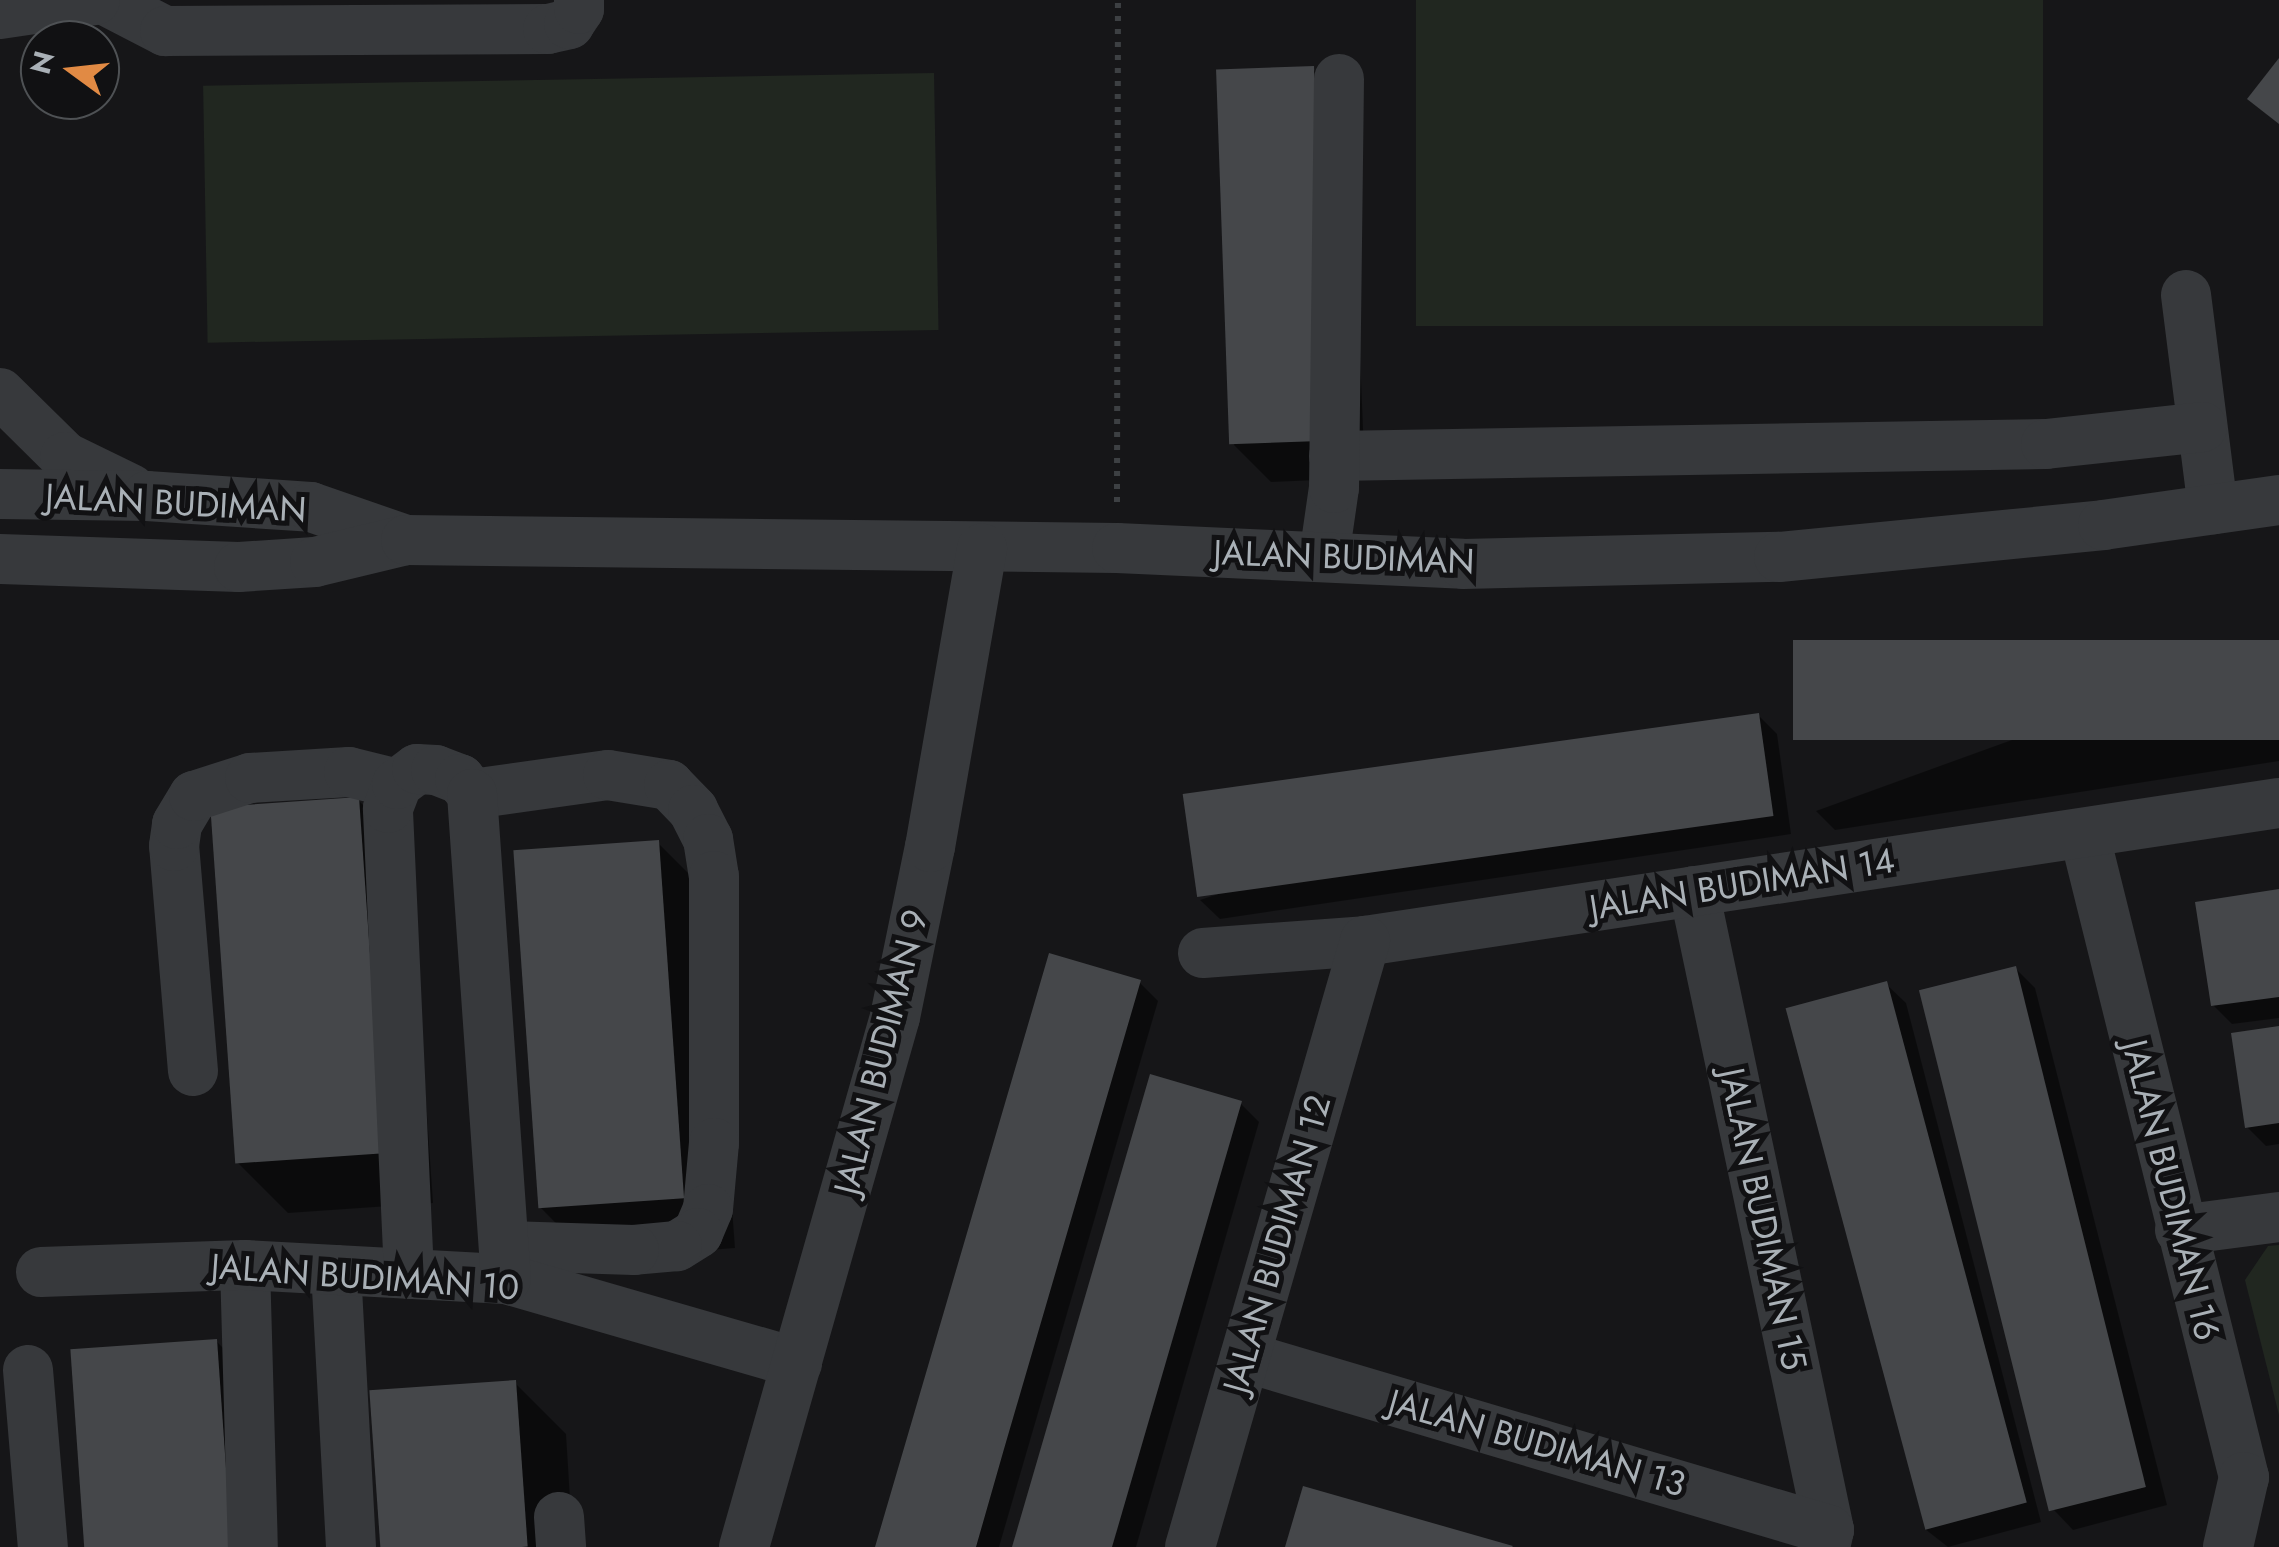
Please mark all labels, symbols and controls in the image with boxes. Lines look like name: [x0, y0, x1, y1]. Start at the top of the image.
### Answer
north arrow: [20, 20, 120, 120]
text: N: [20, 47, 65, 79]
street label: JALAN BUDIMAN: [44, 475, 308, 531]
street label: JALAN BUDIMAN: [1213, 531, 1475, 583]
street label: JALAN BUDIMAN 14: [1587, 839, 1897, 929]
street label: JALAN BUDIMAN 9: [825, 905, 937, 1199]
street label: JALAN BUDIMAN 16: [2113, 1036, 2229, 1344]
street label: JALAN BUDIMAN 15: [1711, 1064, 1815, 1374]
street label: JALAN BUDIMAN 12: [1214, 1090, 1340, 1398]
street label: JALAN BUDIMAN 10: [210, 1245, 520, 1309]
street label: JALAN BUDIMAN 13: [1384, 1381, 1690, 1505]

